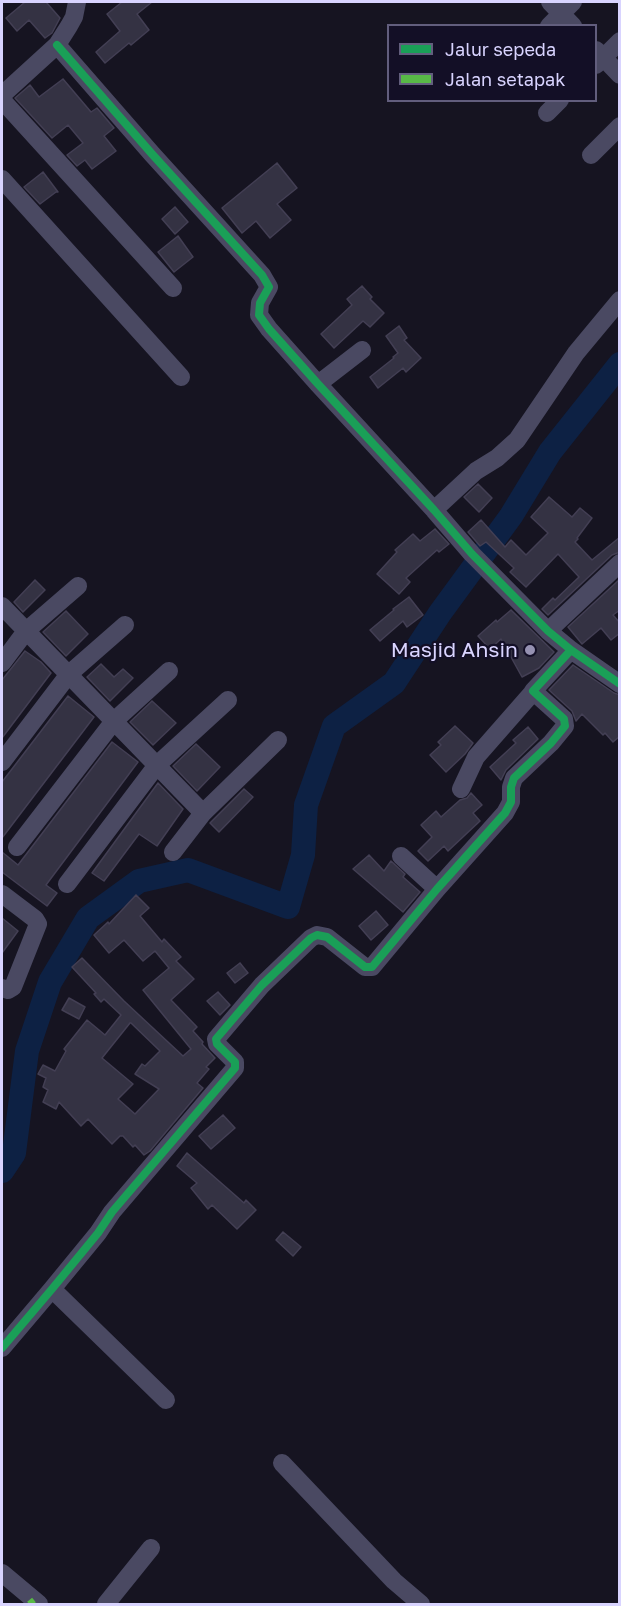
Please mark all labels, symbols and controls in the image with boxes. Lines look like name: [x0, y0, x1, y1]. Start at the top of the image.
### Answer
legend: [387, 24, 597, 102]
text: Jalur sepeda: [445, 38, 556, 60]
text: Jalan setapak: [445, 68, 565, 90]
place label: Masjid Ahsin: [391, 637, 518, 663]
marker: Masjid Ahsin: [523, 643, 537, 657]

